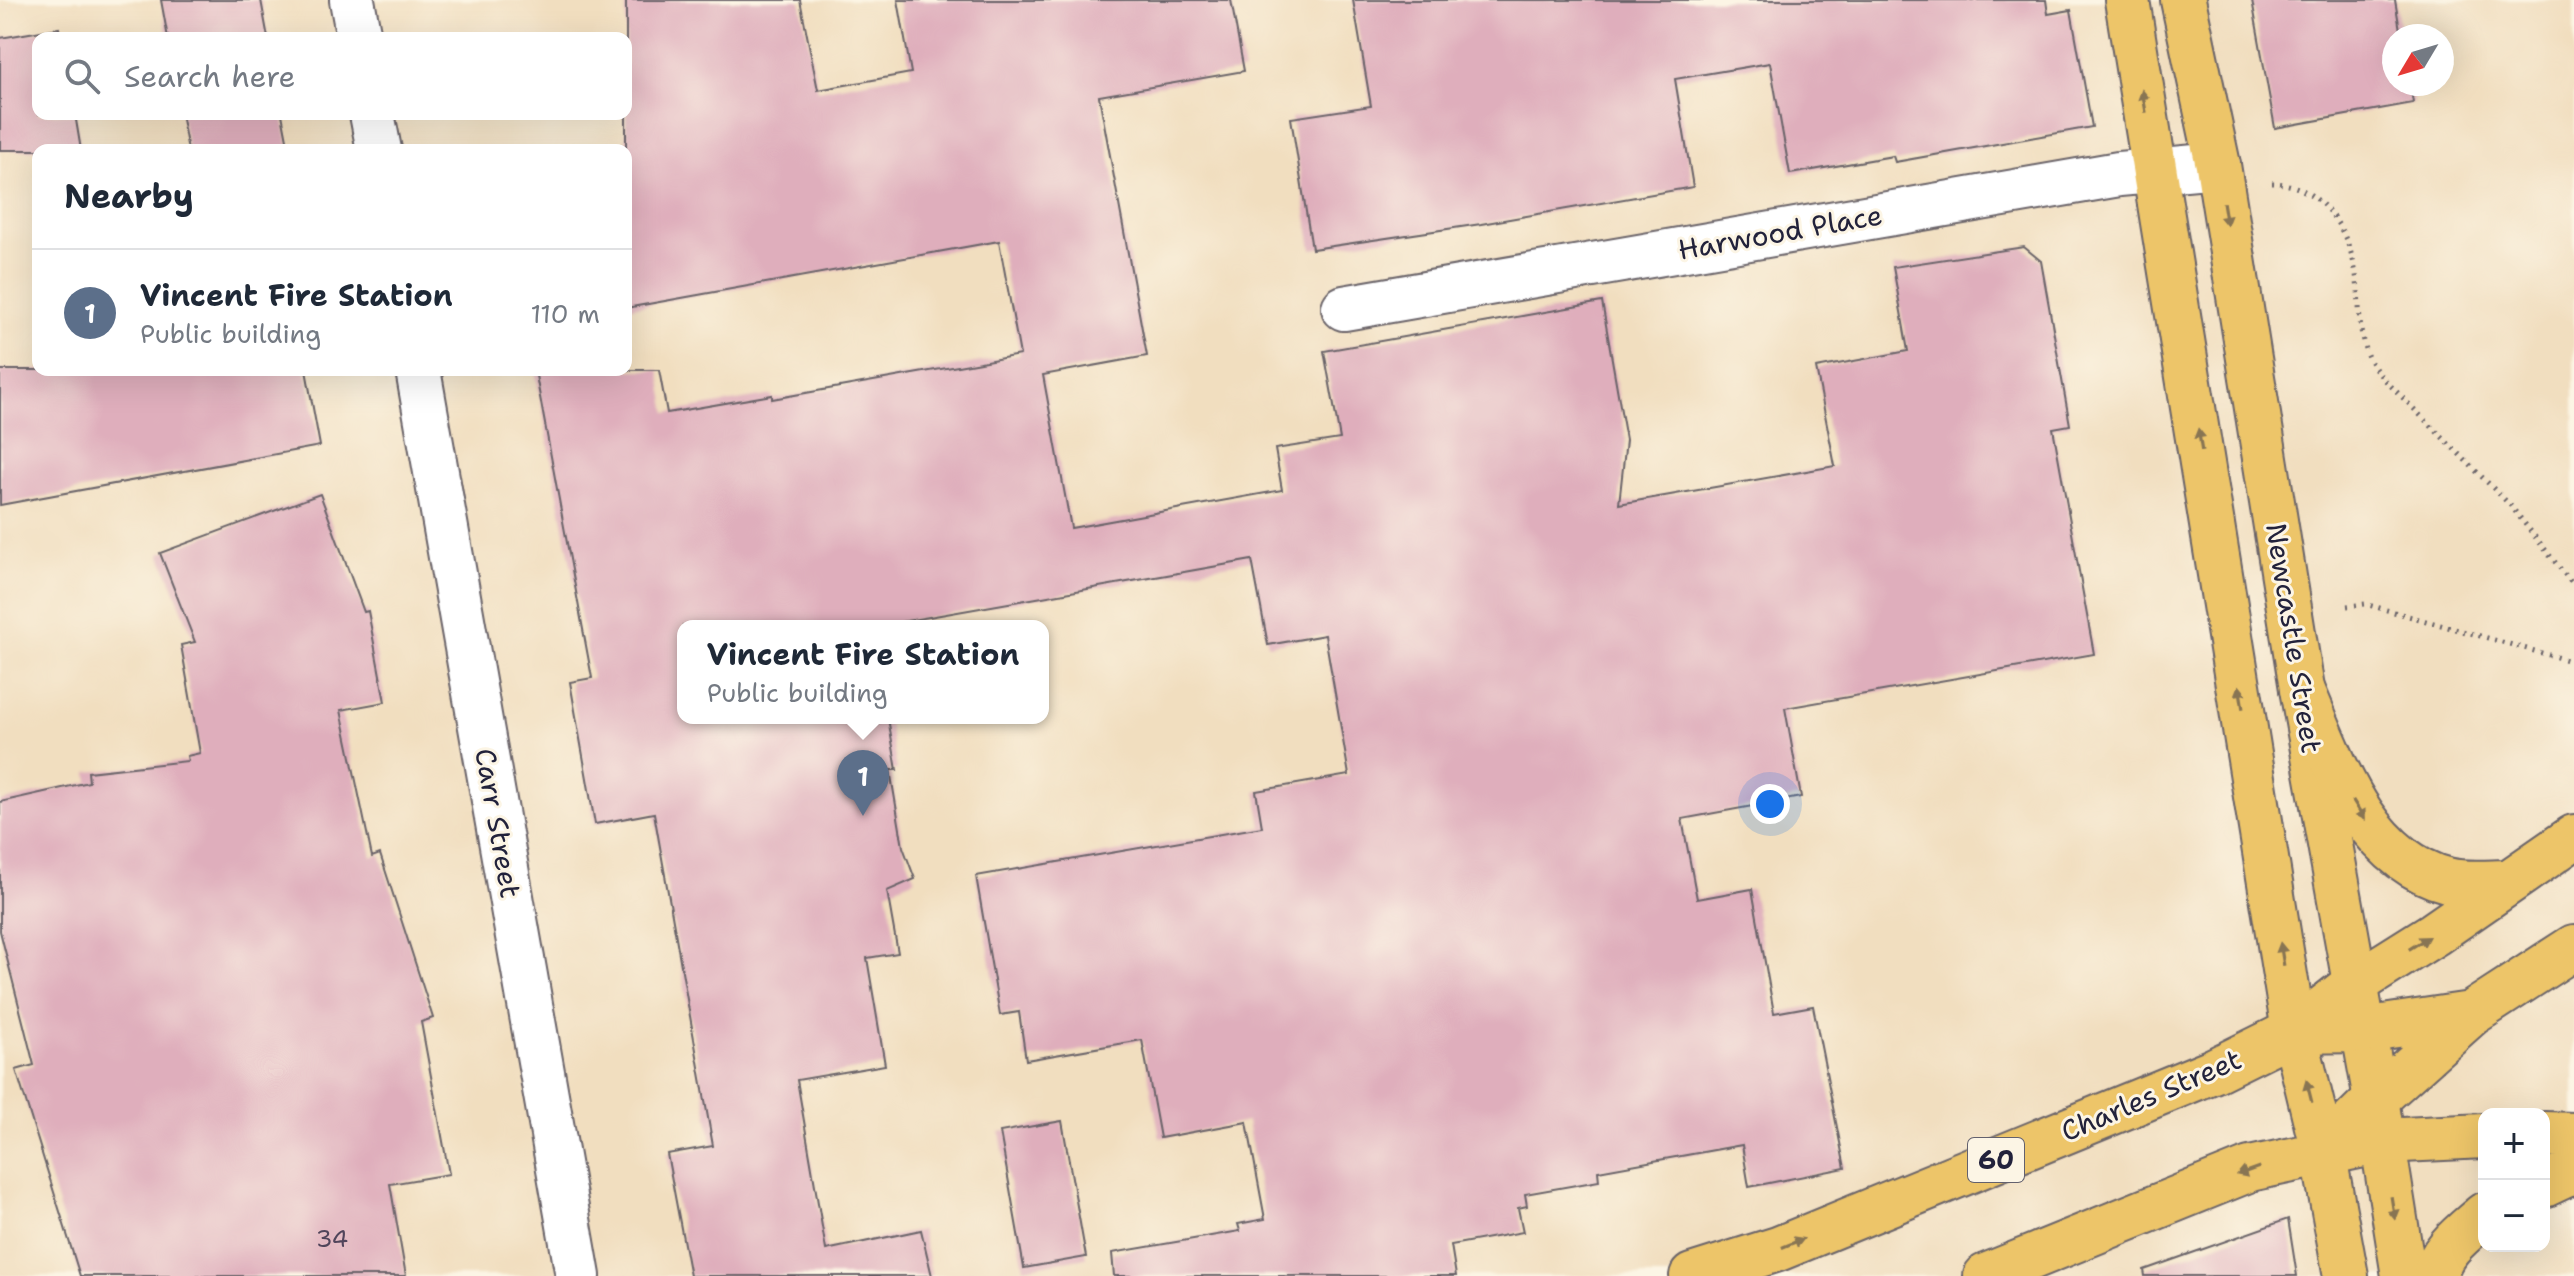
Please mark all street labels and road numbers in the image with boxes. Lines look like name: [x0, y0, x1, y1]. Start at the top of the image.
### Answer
street label: Harwood Place: [1675, 195, 1885, 269]
street label: Newcastle Street: [2257, 520, 2331, 756]
street label: Carr Street: [466, 745, 530, 901]
street label: Charles Street: [2055, 1040, 2247, 1150]
road number: 60: [1968, 1138, 2024, 1182]

